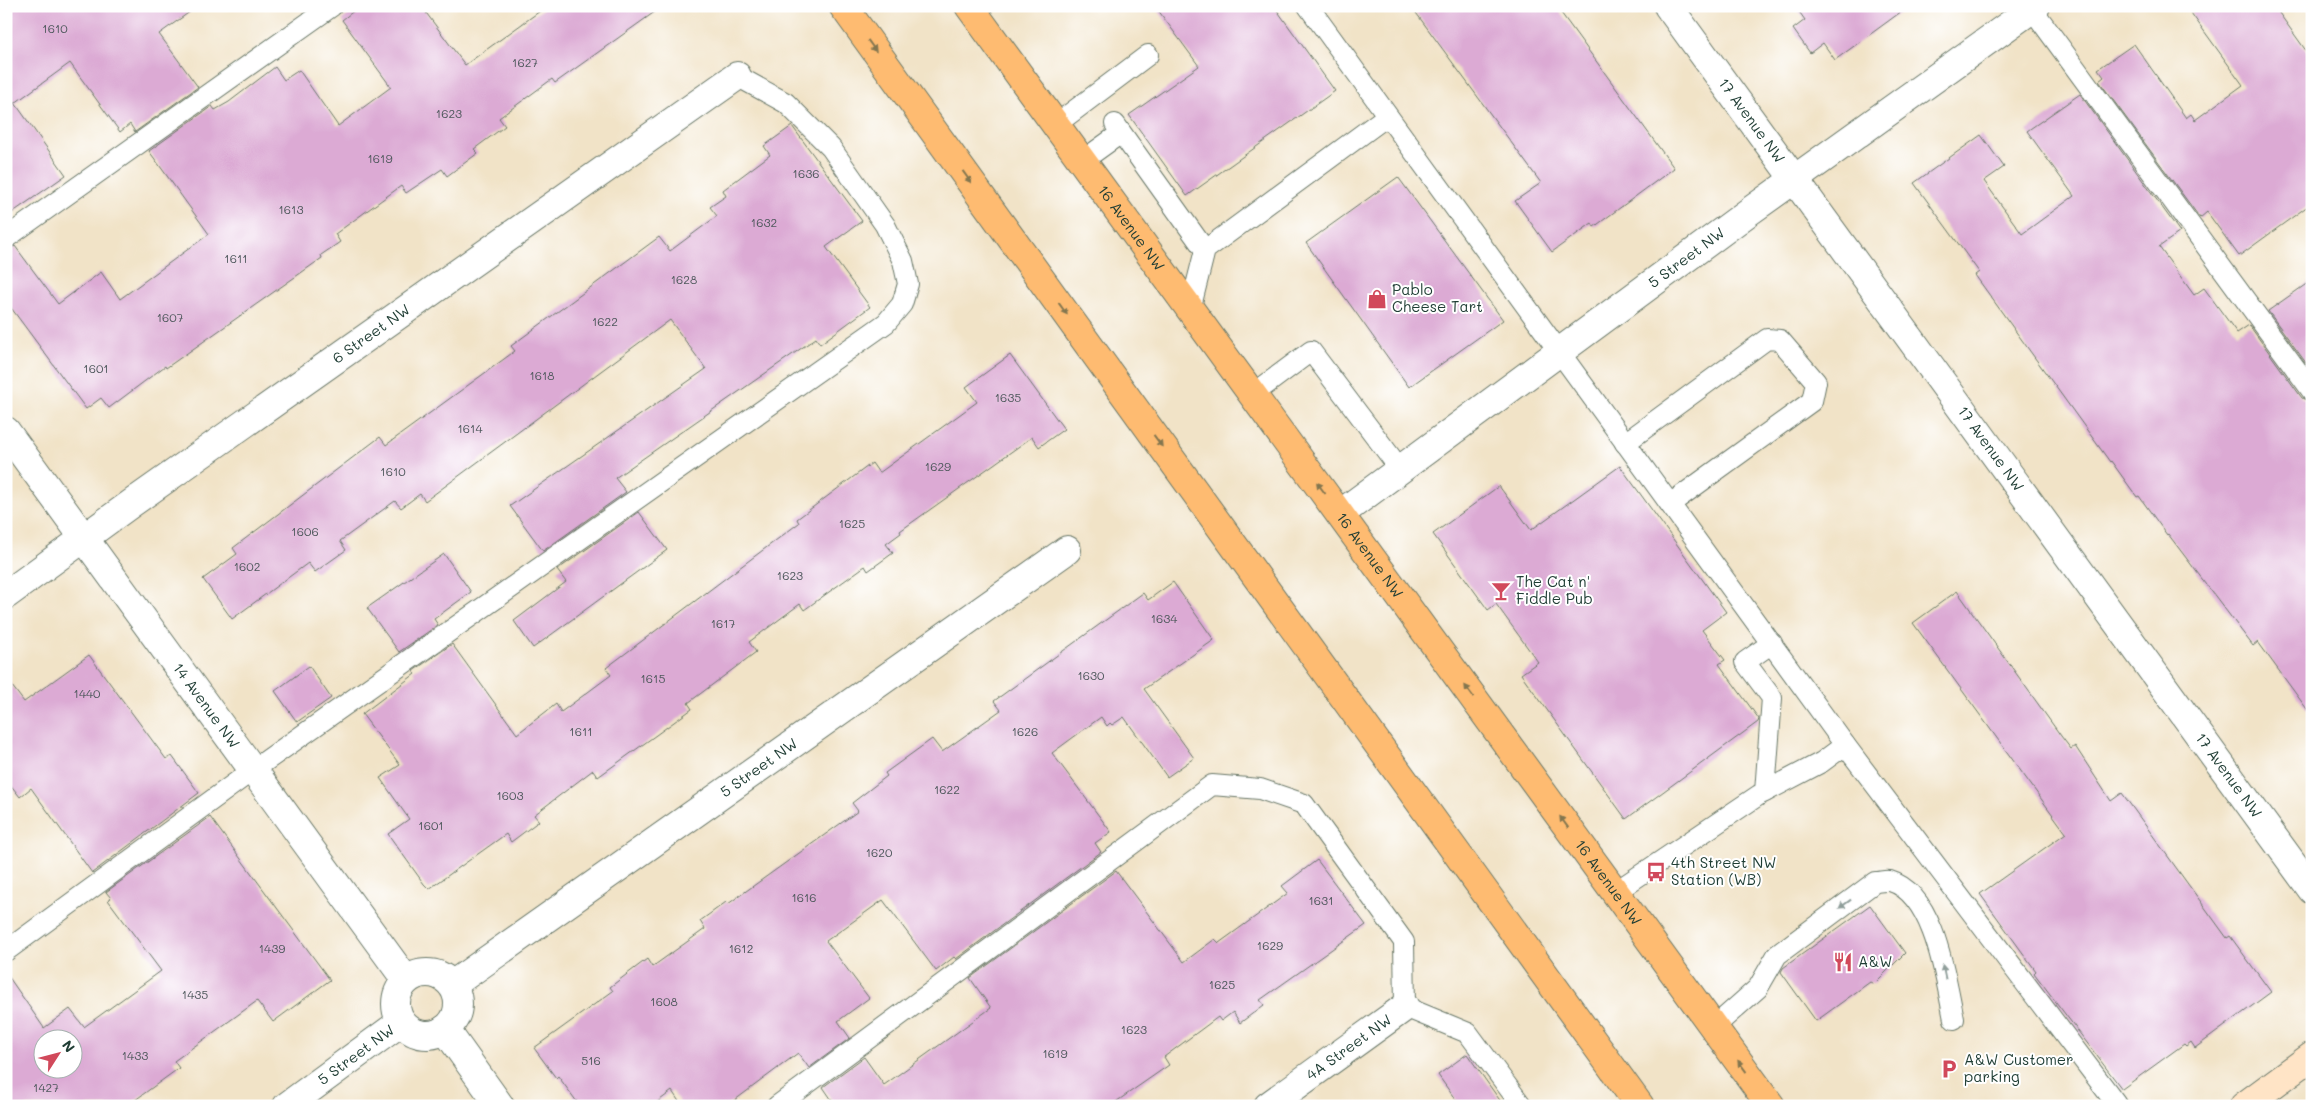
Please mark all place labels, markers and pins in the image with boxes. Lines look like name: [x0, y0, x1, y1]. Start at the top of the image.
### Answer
place label: Pablo Cheese Tart: [1392, 279, 1483, 316]
shop icon: Pablo Cheese Tart: [1366, 288, 1388, 310]
place label: The Cat n' Fiddle Pub: [1516, 571, 1593, 608]
bar icon: The Cat n' Fiddle Pub: [1490, 580, 1512, 602]
place label: 4th Street NW Station (WB): [1671, 852, 1776, 889]
bus stop icon: 4th Street NW Station (WB): [1645, 861, 1667, 883]
restaurant icon: A&W: [1832, 951, 1854, 973]
place label: A&W: [1858, 951, 1892, 971]
place label: A&W Customer parking: [1964, 1049, 2074, 1086]
parking icon: A&W Customer parking: [1938, 1058, 1960, 1080]

